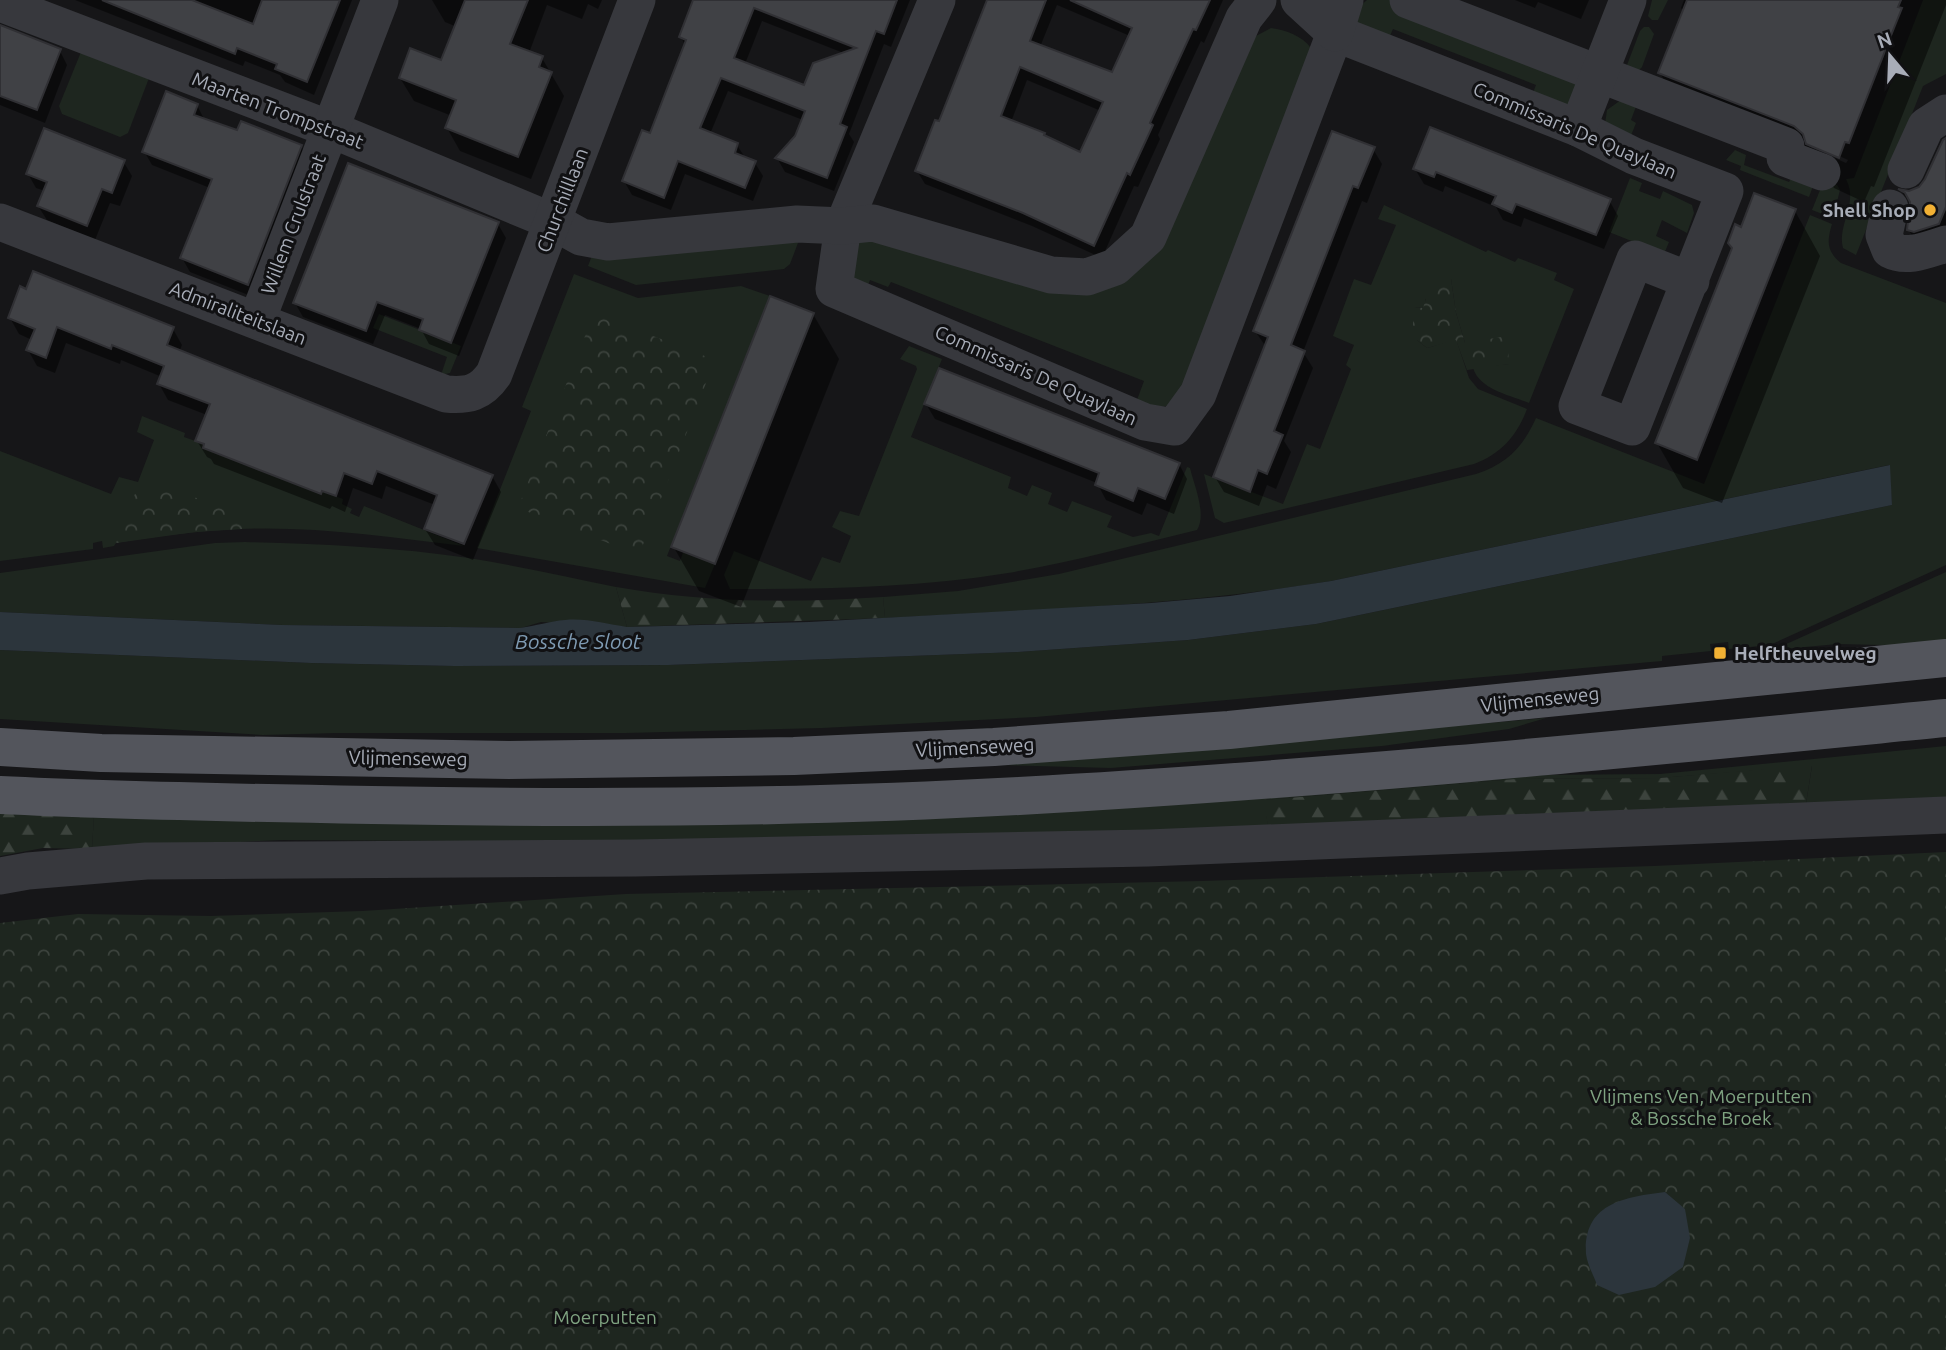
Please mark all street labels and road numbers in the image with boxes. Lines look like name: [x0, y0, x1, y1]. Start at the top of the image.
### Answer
street label: Maarten Trompstraat: [189, 67, 367, 153]
street label: Commissaris De Quaylaan: [1470, 77, 1680, 183]
street label: Churchilllaan: [532, 145, 592, 255]
street label: Willem Crulstraat: [256, 150, 330, 297]
street label: Admiraliteitslaan: [167, 277, 309, 349]
street label: Commissaris De Quaylaan: [931, 320, 1141, 430]
street label: Vlijmenseweg: [1480, 682, 1600, 716]
street label: Vlijmenseweg: [915, 733, 1035, 761]
street label: Vlijmenseweg: [348, 746, 468, 770]

